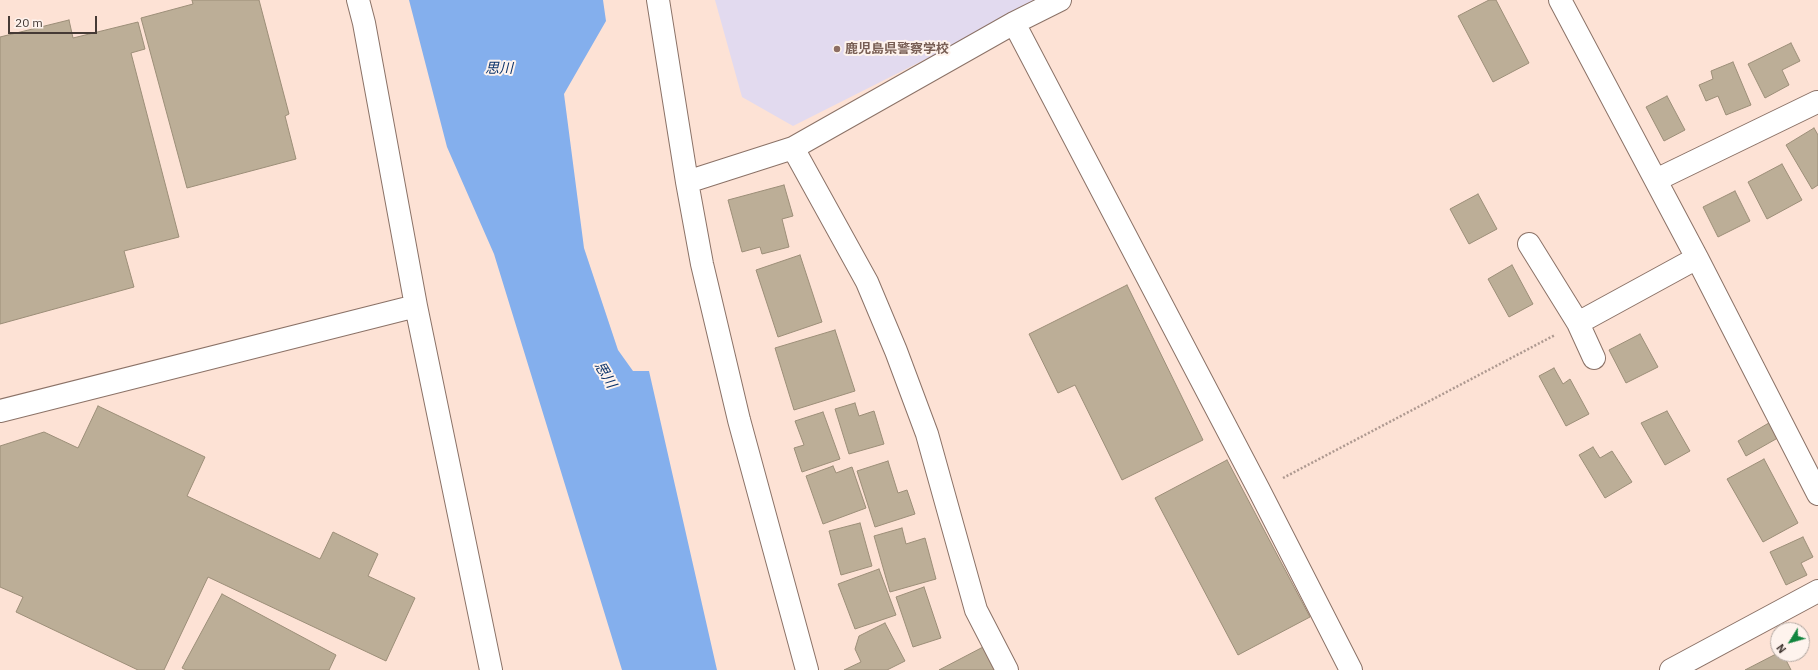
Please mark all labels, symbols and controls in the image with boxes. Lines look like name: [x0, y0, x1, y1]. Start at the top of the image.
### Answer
scale bar: [10, 8, 99, 34]
text: 20 m: [15, 15, 43, 30]
place label: 鹿児島県警察学校: [845, 41, 949, 57]
marker: 鹿児島県警察学校: [832, 44, 842, 54]
water label: 思川: [485, 61, 513, 77]
water label: 思川: [591, 359, 619, 391]
north arrow: [1770, 622, 1810, 662]
text: N: [1773, 641, 1789, 656]

